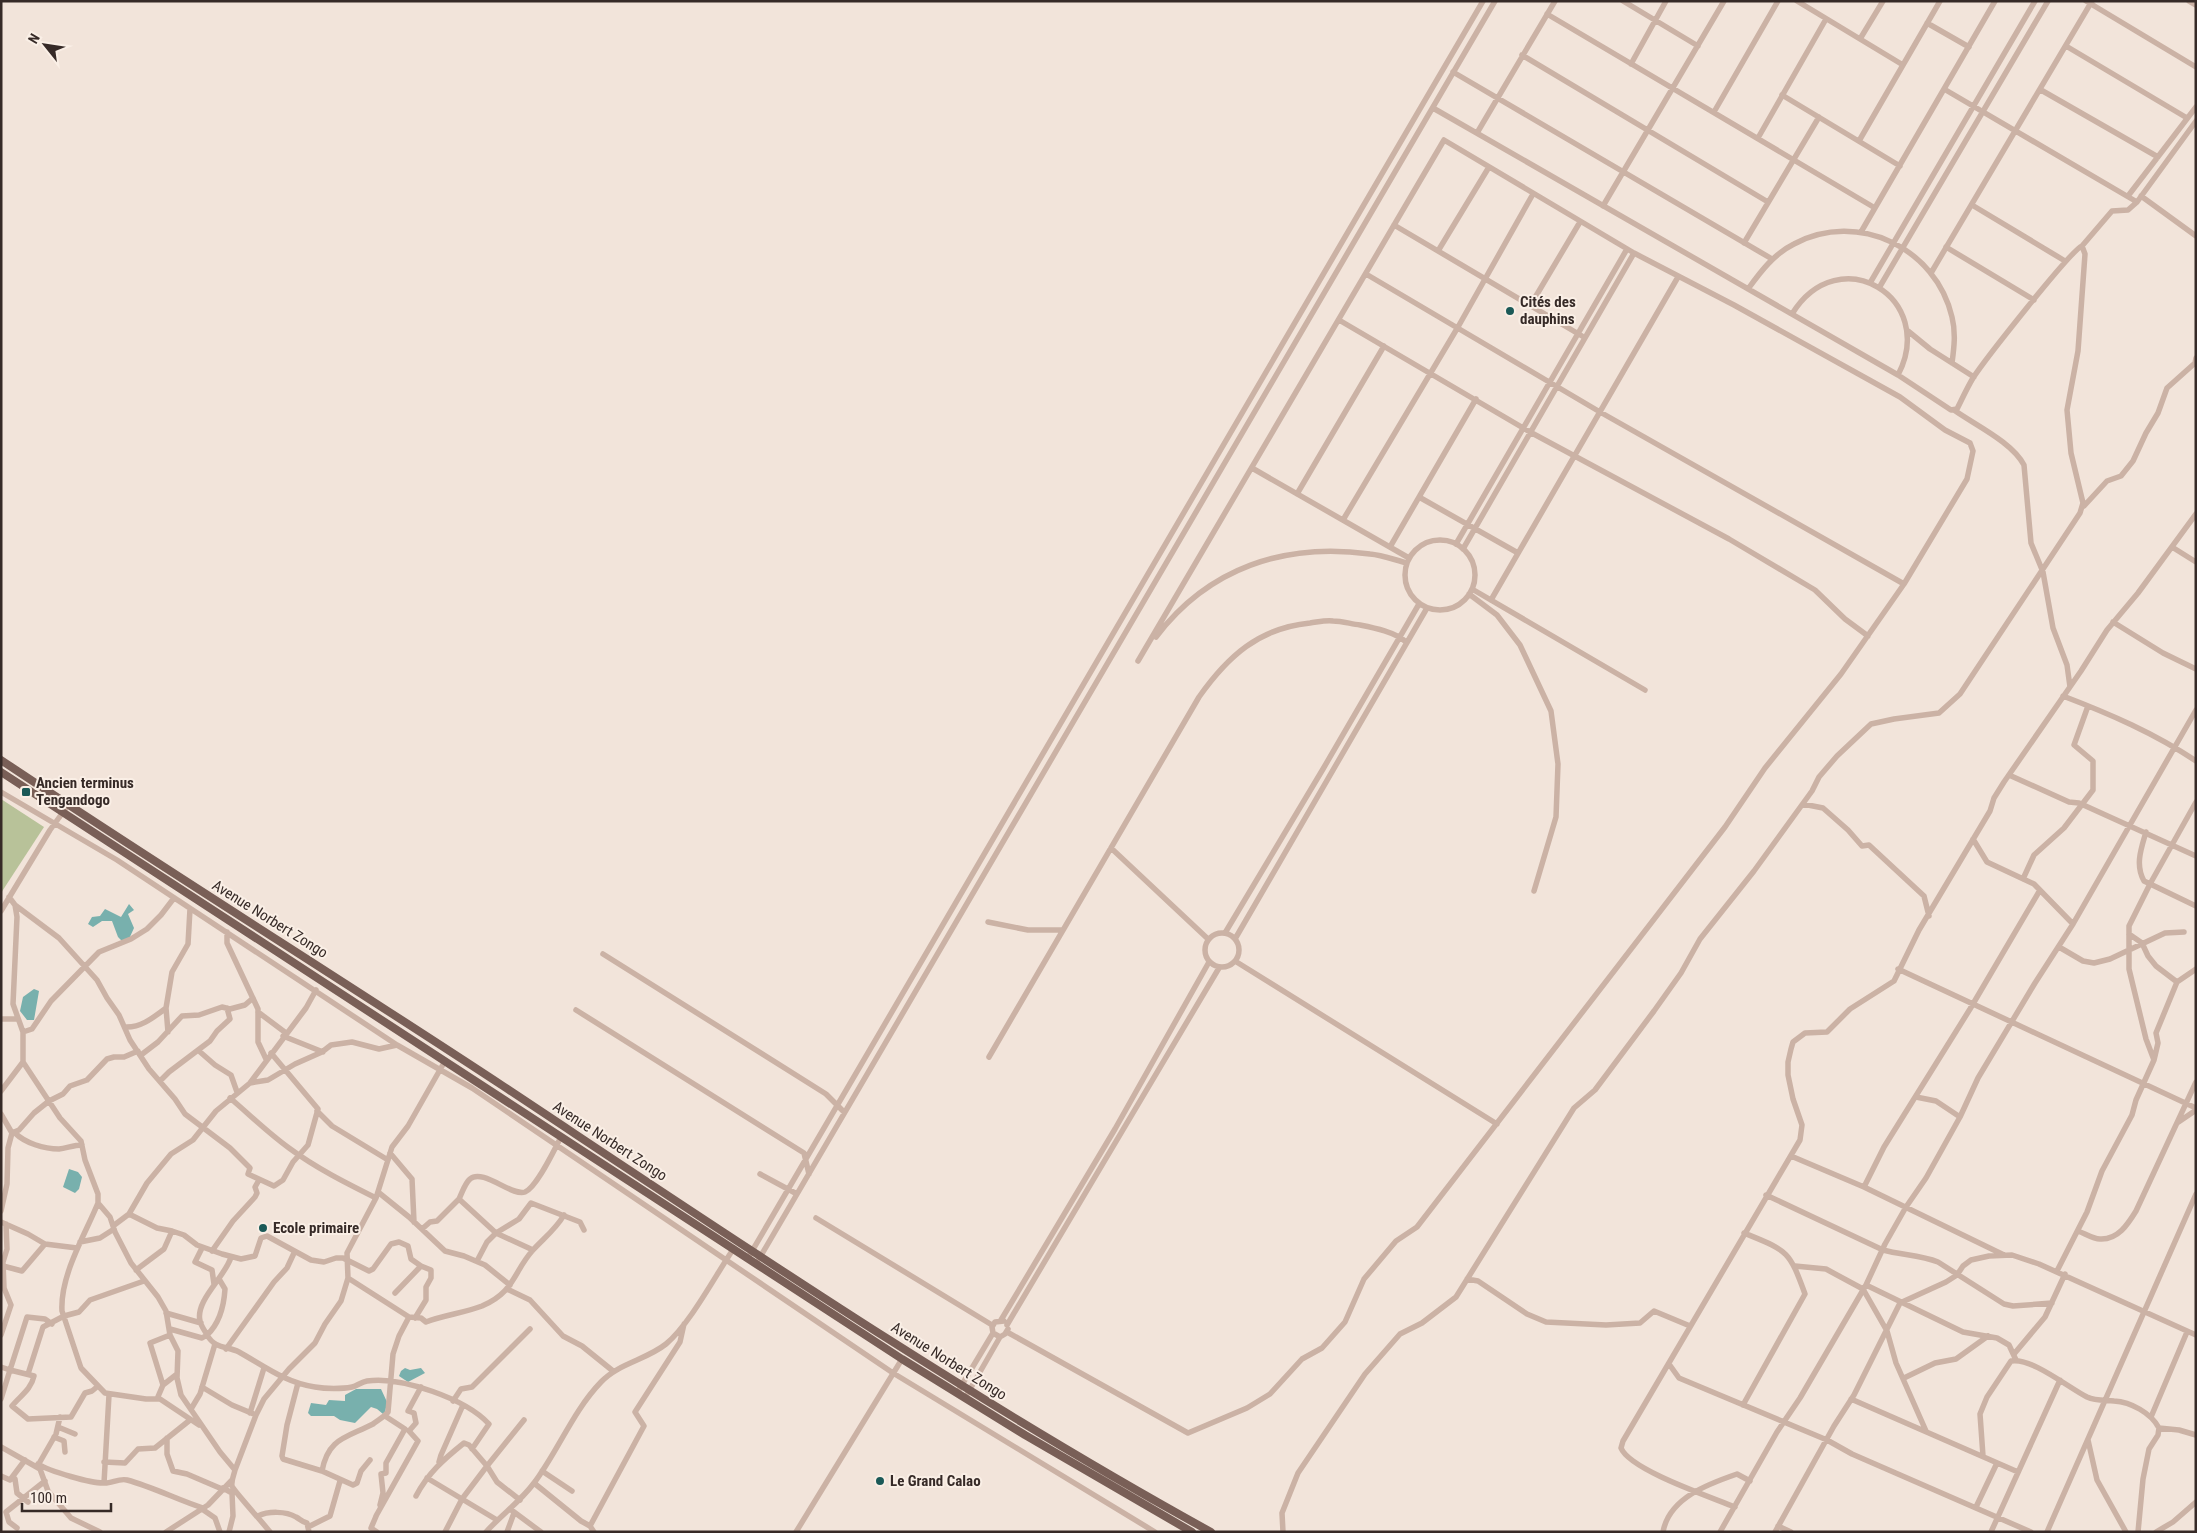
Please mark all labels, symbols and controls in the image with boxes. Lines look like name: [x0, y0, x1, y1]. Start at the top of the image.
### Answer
north arrow: [20, 20, 70, 70]
text: N: [25, 31, 43, 46]
place label: Cités des dauphins: [1520, 293, 1576, 328]
marker: Cités des dauphins: [1504, 305, 1516, 317]
place label: Ancien terminus Tengandogo: [36, 774, 134, 809]
marker: Ancien terminus Tengandogo: [20, 786, 32, 798]
street label: Avenue Norbert Zongo: [209, 876, 331, 962]
street label: Avenue Norbert Zongo: [549, 1097, 671, 1185]
place label: Ecole primaire: [273, 1219, 359, 1237]
marker: Ecole primaire: [257, 1222, 269, 1234]
street label: Avenue Norbert Zongo: [888, 1318, 1010, 1404]
place label: Le Grand Calao: [890, 1472, 981, 1490]
marker: Le Grand Calao: [874, 1475, 886, 1487]
scale bar: [22, 1480, 111, 1512]
text: 100 m: [30, 1489, 67, 1507]

